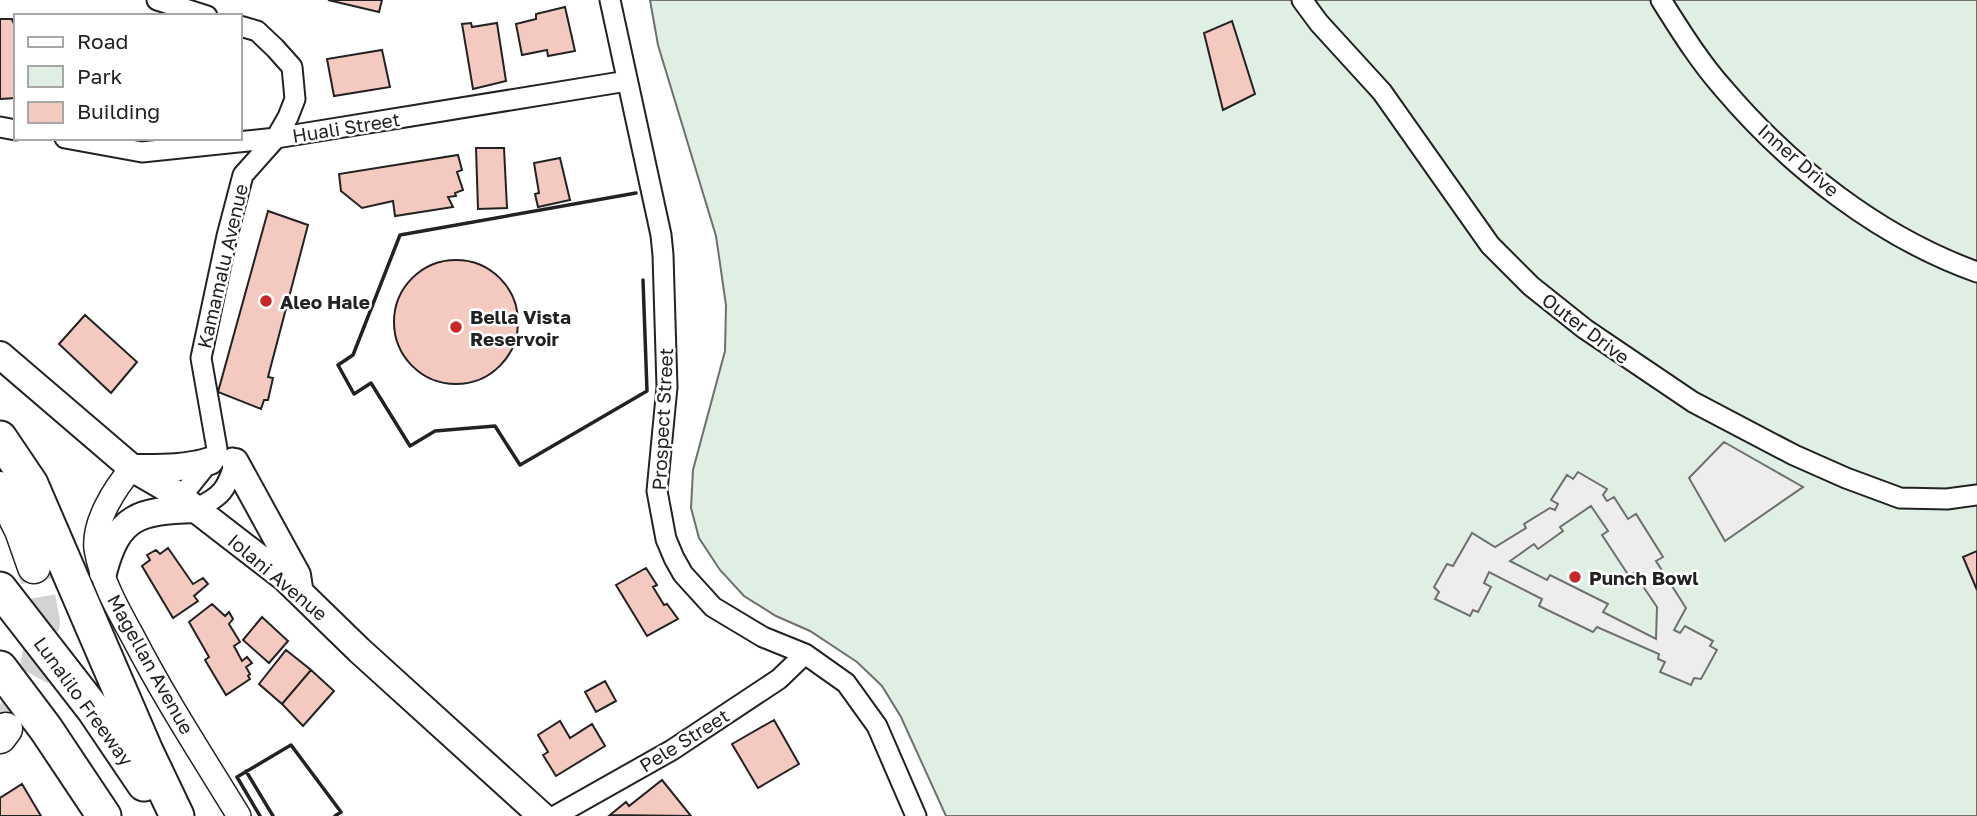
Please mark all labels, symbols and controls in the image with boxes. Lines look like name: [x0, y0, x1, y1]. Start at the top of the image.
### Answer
legend: [14, 14, 242, 140]
text: Road: [77, 28, 128, 54]
text: Park: [77, 63, 123, 89]
text: Building: [77, 98, 160, 124]
street label: Huali Street: [290, 107, 402, 147]
street label: Inner Drive: [1754, 119, 1844, 201]
street label: Kamamalu Avenue: [192, 181, 252, 351]
street label: Outer Drive: [1538, 288, 1634, 368]
place label: Aleo Hale: [280, 290, 370, 313]
marker: Aleo Hale: [258, 293, 274, 309]
place label: Bella Vista Reservoir: [470, 305, 571, 350]
marker: Bella Vista Reservoir: [448, 319, 464, 335]
street label: Prospect Street: [647, 347, 677, 491]
street label: Iolani Avenue: [224, 529, 332, 625]
place label: Punch Bowl: [1589, 566, 1699, 589]
marker: Punch Bowl: [1567, 569, 1583, 585]
street label: Magellan Avenue: [103, 590, 199, 738]
street label: Lunalilo Freeway: [29, 632, 139, 770]
street label: Pele Street: [635, 703, 733, 777]

